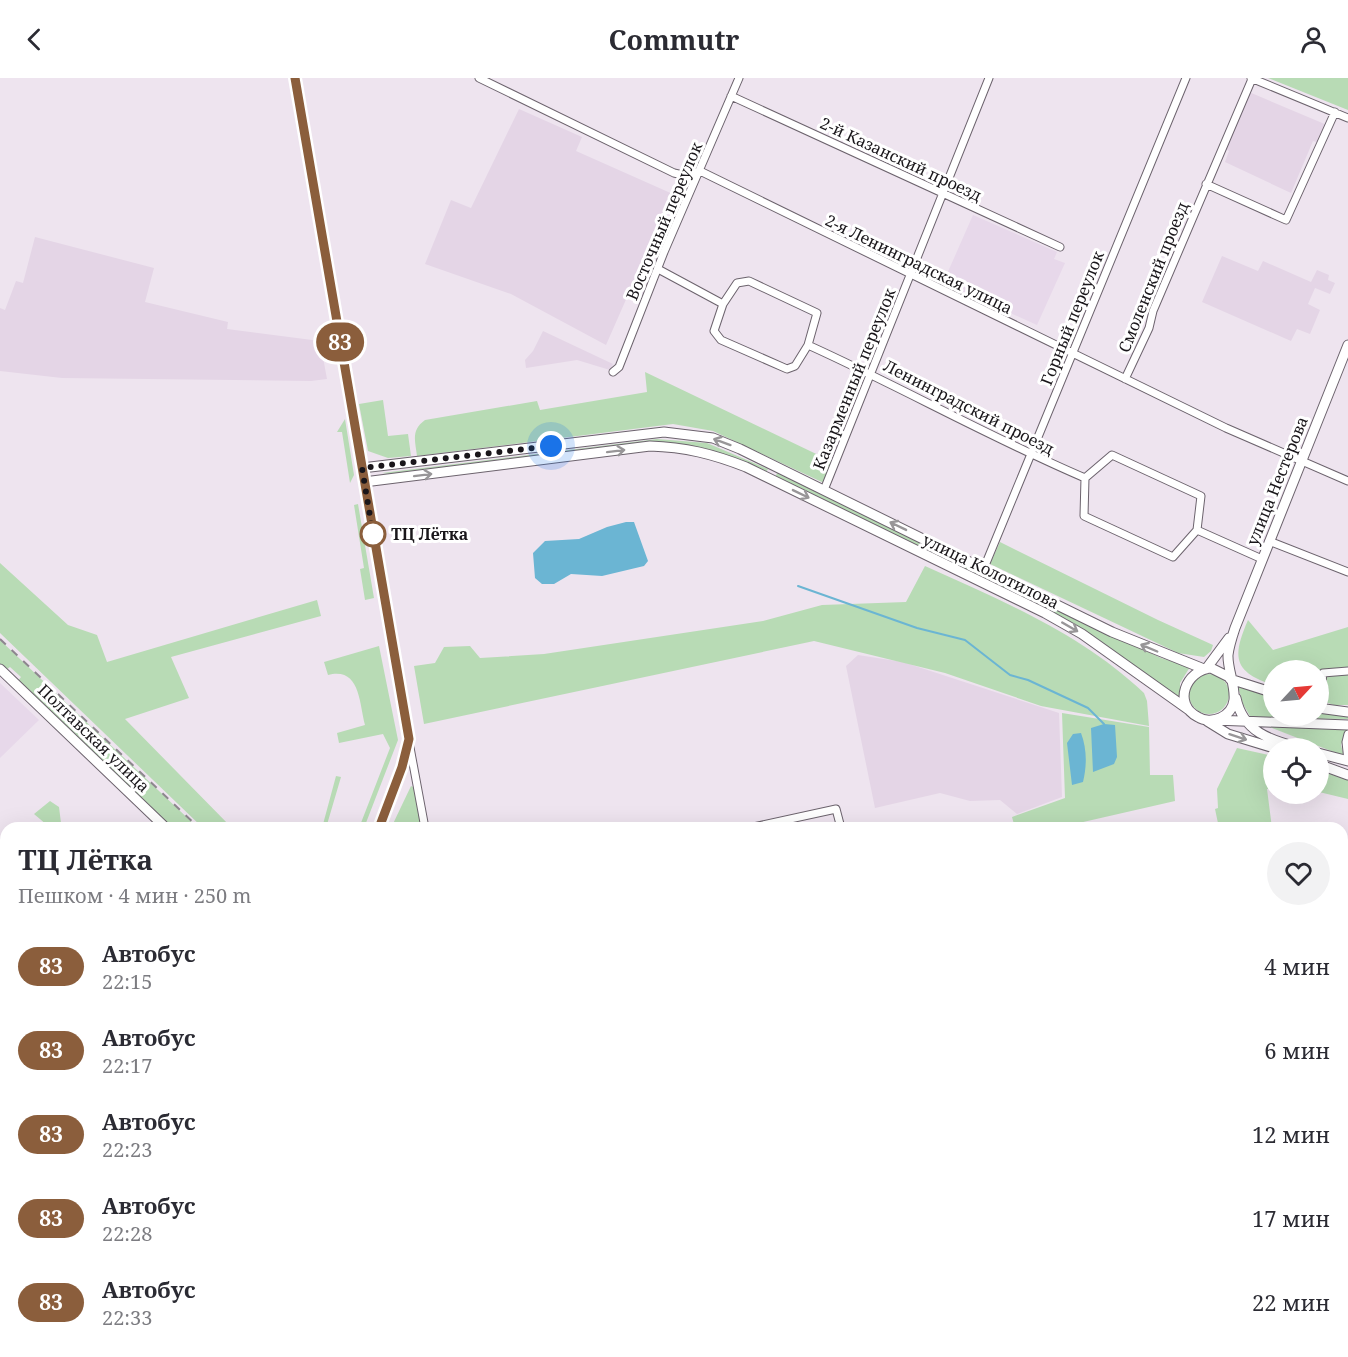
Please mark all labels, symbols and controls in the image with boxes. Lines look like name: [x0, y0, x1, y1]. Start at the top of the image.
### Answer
text: Commutr: [609, 21, 739, 58]
icon: back: [18, 23, 51, 56]
icon: person: [1297, 23, 1330, 56]
street label: 2-й Казанский проезд: [817, 112, 985, 206]
street label: Восточный переулок: [621, 138, 707, 303]
street label: Смоленский проезд: [1113, 198, 1193, 356]
street label: 2-я Ленинградская улица: [822, 209, 1016, 319]
street label: Горный переулок: [1035, 247, 1109, 388]
street label: Казарменный переулок: [807, 284, 901, 473]
line badge: 83: [313, 322, 367, 362]
text: 83: [328, 328, 352, 356]
street label: Ленинградский проезд: [880, 354, 1058, 460]
street label: улица Нестерова: [1241, 413, 1313, 549]
your location: [536, 431, 566, 461]
one-way arrow: [714, 436, 732, 447]
one-way arrow: [606, 445, 625, 456]
one-way arrow: [412, 469, 432, 480]
one-way arrow: [792, 488, 810, 500]
one-way arrow: [890, 520, 908, 531]
marker: ТЦ Лётка: [360, 521, 386, 547]
place label: ТЦ Лётка: [391, 523, 468, 545]
street label: улица Колотилова: [919, 528, 1063, 614]
one-way arrow: [1061, 621, 1078, 633]
one-way arrow: [1141, 642, 1159, 653]
north arrow: [1263, 660, 1329, 726]
map controls: [1263, 660, 1329, 804]
street label: Полтавская улица: [33, 679, 155, 797]
one-way arrow: [1228, 732, 1247, 743]
button: locate: [1263, 738, 1329, 804]
text: ТЦ Лётка: [18, 840, 153, 878]
button: heart: [1267, 842, 1330, 905]
text: Пешком · 4 мин · 250 m: [18, 882, 251, 909]
text: Автобус: [102, 938, 195, 968]
text: 4 мин: [1264, 951, 1330, 981]
text: 83: [39, 952, 63, 980]
text: 22:15: [102, 968, 152, 995]
text: Автобус: [102, 1022, 195, 1052]
text: 6 мин: [1264, 1035, 1330, 1065]
text: 83: [39, 1036, 63, 1064]
text: 22:17: [102, 1052, 152, 1079]
text: Автобус: [102, 1106, 195, 1136]
text: 12 мин: [1252, 1119, 1330, 1149]
text: 83: [39, 1120, 63, 1148]
text: 22:23: [102, 1136, 152, 1163]
text: Автобус: [102, 1190, 195, 1220]
text: 17 мин: [1252, 1203, 1330, 1233]
text: 83: [39, 1204, 63, 1232]
text: 22:28: [102, 1220, 152, 1247]
text: Автобус: [102, 1274, 195, 1304]
text: 22 мин: [1252, 1287, 1330, 1317]
text: 83: [39, 1288, 63, 1316]
text: 22:33: [102, 1304, 152, 1331]

